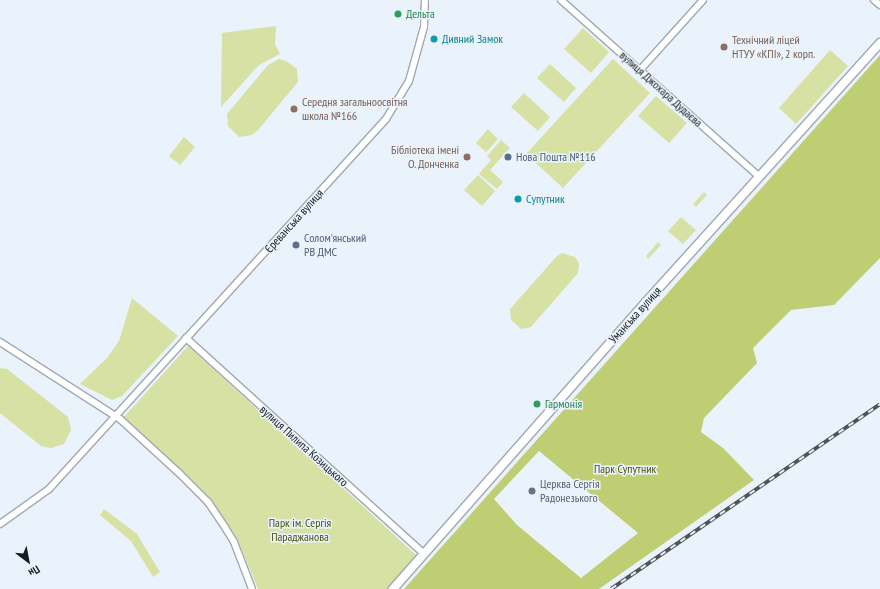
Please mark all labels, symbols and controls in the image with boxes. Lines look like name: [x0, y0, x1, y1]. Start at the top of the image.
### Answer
place label: Дельта: [406, 7, 435, 21]
marker: Дельта: [393, 9, 403, 19]
place label: Дивний Замок: [442, 32, 503, 46]
place label: Технічний ліцей НТУУ «КПІ», 2 корп.: [732, 33, 816, 61]
marker: Дивний Замок: [429, 34, 439, 44]
marker: Технічний ліцей НТУУ «КПІ», 2 корп.: [719, 42, 729, 52]
street label: вулиця Джохара Дудаєва: [616, 48, 706, 130]
place label: Середня загальноосвітня школа №166: [302, 95, 408, 123]
marker: Середня загальноосвітня школа №166: [289, 104, 299, 114]
place label: Бібліотека імені О. Донченка: [391, 143, 459, 171]
place label: Нова Пошта №116: [516, 150, 596, 164]
marker: Бібліотека імені О. Донченка: [462, 152, 472, 162]
marker: Нова Пошта №116: [503, 152, 513, 162]
street label: Єреванська вулиця: [262, 186, 326, 256]
place label: Супутник: [526, 192, 565, 206]
marker: Супутник: [513, 194, 523, 204]
place label: Солом'янський РВ ДМС: [304, 231, 366, 259]
marker: Солом'янський РВ ДМС: [291, 240, 301, 250]
street label: Уманська вулиця: [606, 284, 664, 346]
place label: Гармонія: [545, 397, 582, 411]
marker: Гармонія: [532, 399, 542, 409]
street label: вулиця Пилипа Козицького: [257, 402, 351, 490]
park label: Парк Супутник: [594, 462, 656, 476]
place label: Церква Сергія Радонезького: [540, 477, 600, 505]
marker: Церква Сергія Радонезького: [527, 486, 537, 496]
park label: Парк ім. Сергія Параджанова: [268, 516, 332, 544]
north arrow: [8, 541, 48, 581]
text: Пн: [26, 562, 43, 580]

